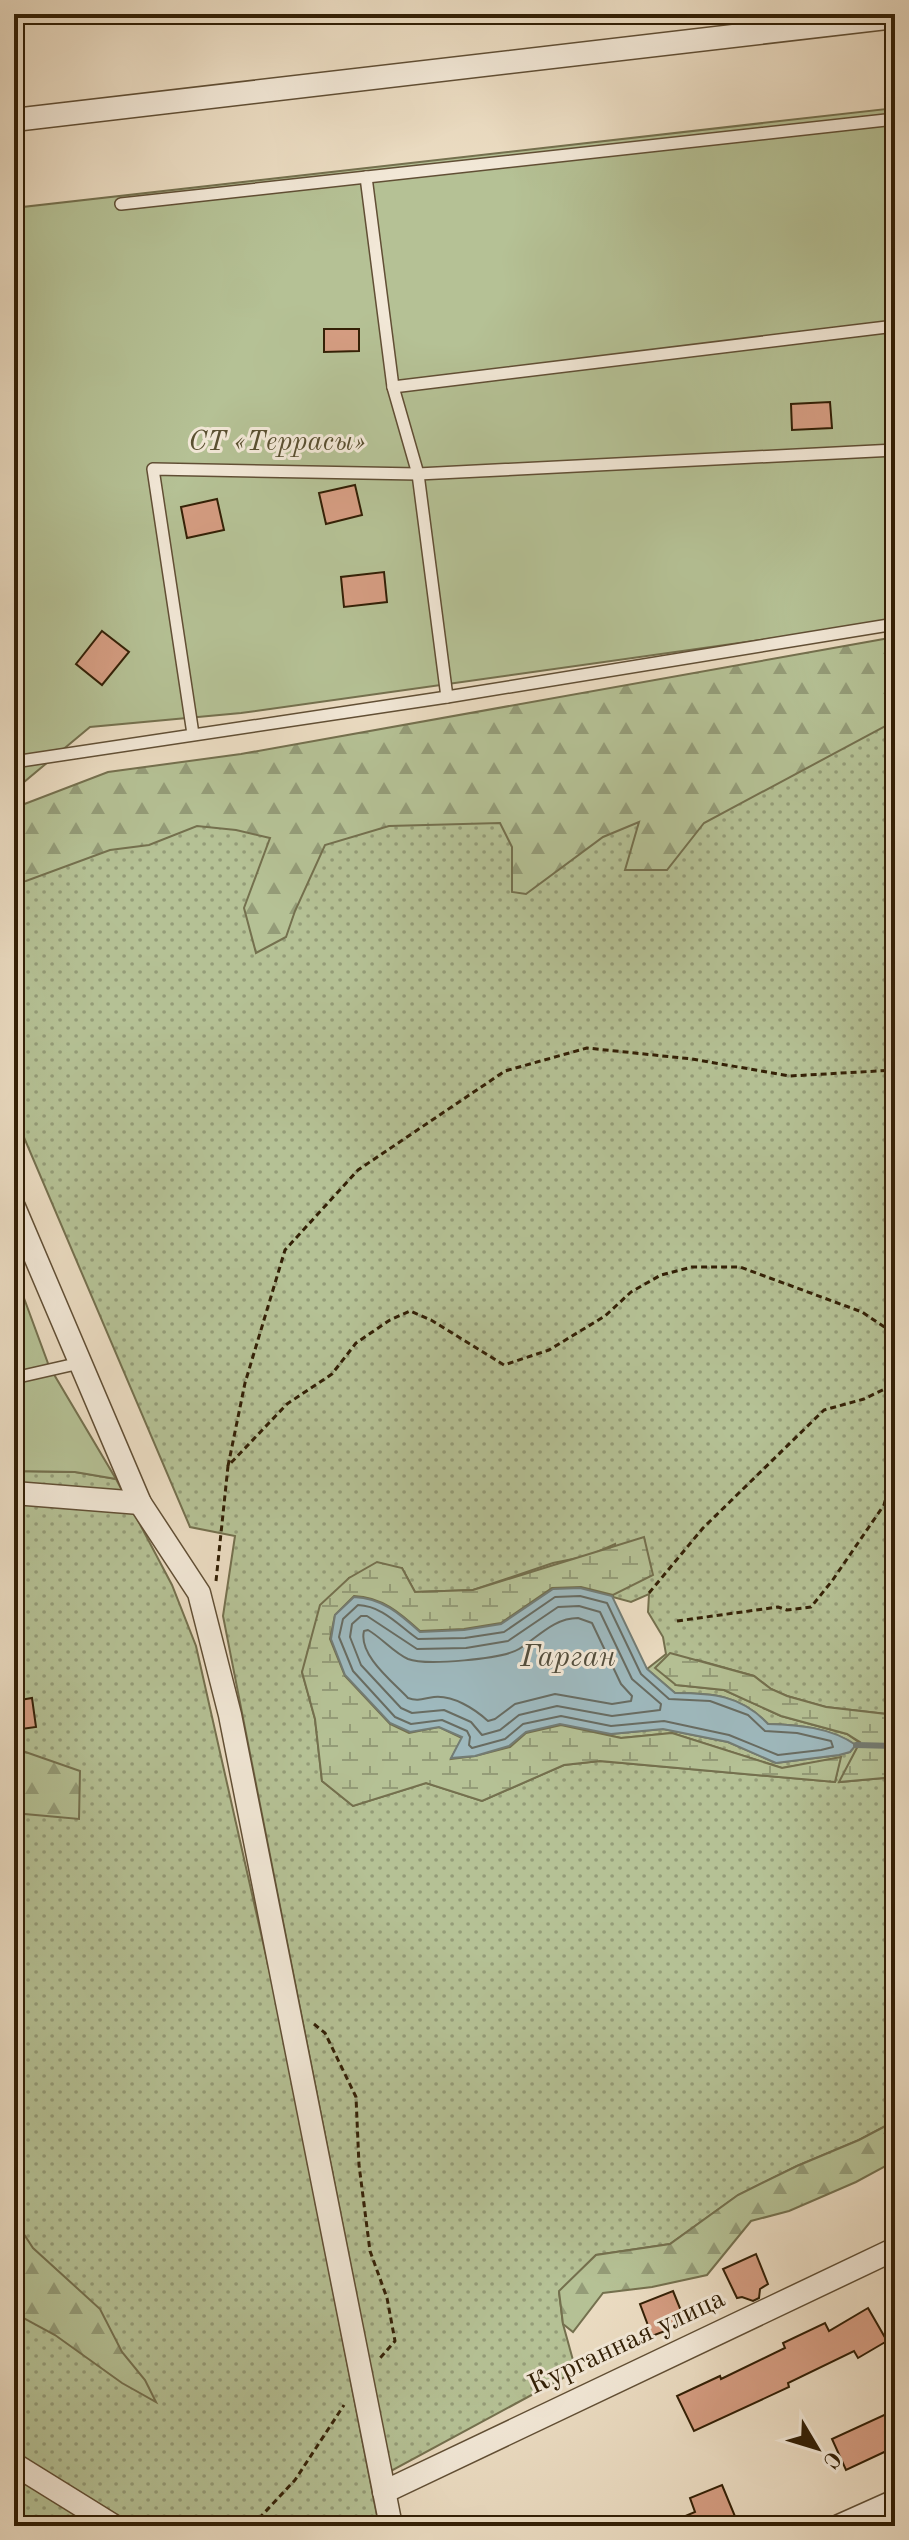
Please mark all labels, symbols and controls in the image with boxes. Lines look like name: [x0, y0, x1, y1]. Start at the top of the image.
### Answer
park label: СТ «Террасы»: [188, 429, 366, 457]
water label: Гарган: [519, 1643, 616, 1673]
street label: Курганная улица: [524, 2285, 730, 2401]
north arrow: [777, 2408, 857, 2488]
text: С: [818, 2447, 844, 2472]

